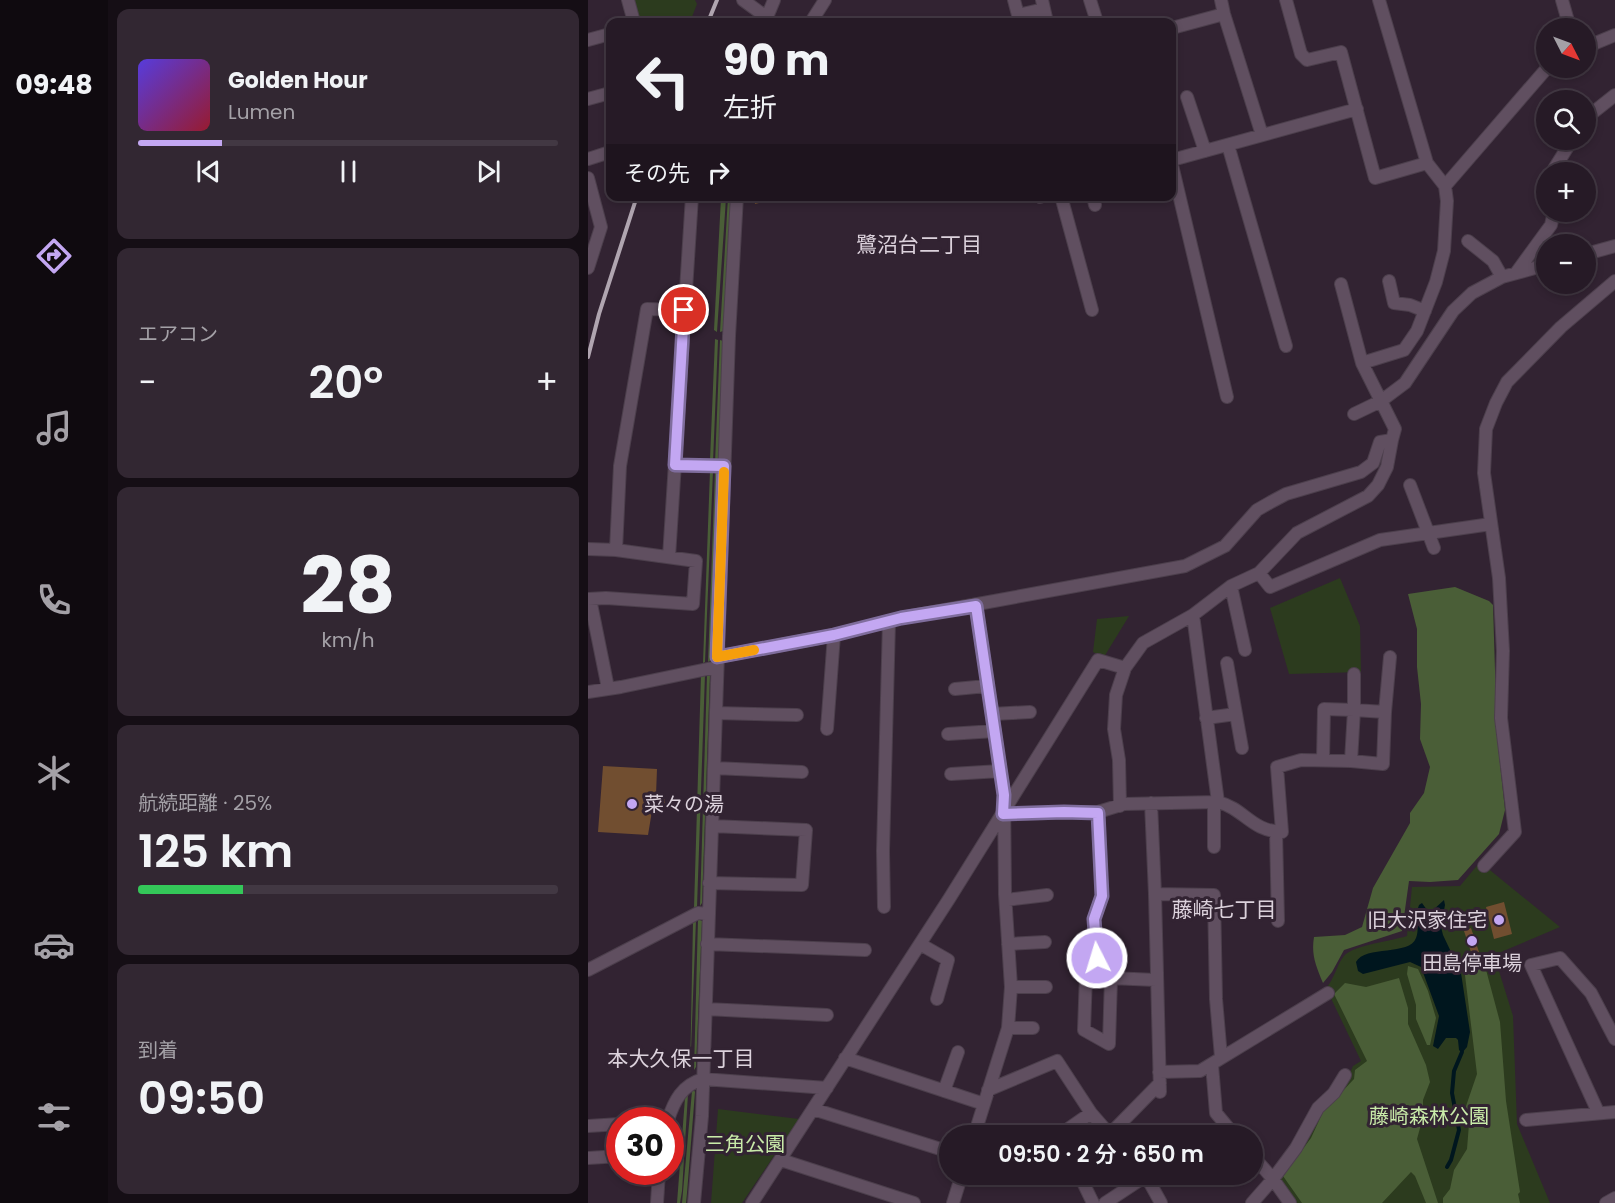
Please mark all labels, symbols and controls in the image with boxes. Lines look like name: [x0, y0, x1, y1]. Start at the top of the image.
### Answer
north arrow: [1536, 18, 1596, 78]
map controls: [1536, 18, 1596, 294]
text: 90 m: [723, 31, 830, 90]
icon: left: [624, 42, 702, 120]
text: Golden Hour: [228, 65, 368, 96]
text: 09:48: [15, 66, 93, 103]
text: 左折: [723, 89, 777, 126]
button: search: [1536, 90, 1596, 150]
text: Lumen: [228, 98, 295, 126]
icon: previous: [192, 155, 225, 188]
icon: pause: [332, 155, 365, 188]
icon: next: [472, 155, 505, 188]
icon: right: [702, 156, 735, 189]
text: その先: [624, 158, 690, 189]
button: +: [1536, 162, 1596, 222]
district label: 鷺沼台二丁目: [856, 230, 982, 259]
button: −: [1536, 234, 1596, 294]
icon: directions: [33, 235, 75, 277]
pin: [658, 284, 709, 335]
icon: arrive: [667, 293, 700, 326]
text: エアコン: [138, 320, 218, 348]
text: 20°: [308, 351, 383, 414]
text: −: [138, 359, 156, 406]
text: +: [535, 359, 558, 406]
icon: music: [33, 407, 75, 449]
text: 28: [300, 531, 396, 640]
icon: phone: [33, 579, 75, 621]
text: km/h: [321, 626, 375, 654]
icon: climate: [33, 752, 75, 794]
text: 航続距離 · 25%: [138, 789, 272, 817]
place label: 菜々の湯: [644, 790, 724, 818]
marker: 菜々の湯: [625, 797, 639, 811]
text: 125 km: [138, 820, 293, 883]
district label: 藤崎七丁目: [1172, 895, 1277, 924]
place label: 旧大沢家住宅: [1367, 906, 1487, 934]
marker: 旧大沢家住宅: [1492, 913, 1506, 927]
icon: car: [33, 924, 75, 966]
position arrow: [1065, 926, 1129, 990]
marker: 田島停車場: [1465, 934, 1479, 948]
place label: 田島停車場: [1422, 949, 1522, 977]
text: 到着: [138, 1036, 178, 1064]
district label: 本大久保一丁目: [608, 1044, 755, 1073]
text: 09:50: [138, 1067, 265, 1130]
icon: filters: [33, 1096, 75, 1138]
park label: 藤崎森林公園: [1369, 1102, 1489, 1130]
speed limit sign: 30: [606, 1107, 684, 1185]
park label: 三角公園: [705, 1130, 785, 1158]
text: 09:50 · 2 分 · 650 m: [998, 1139, 1204, 1170]

